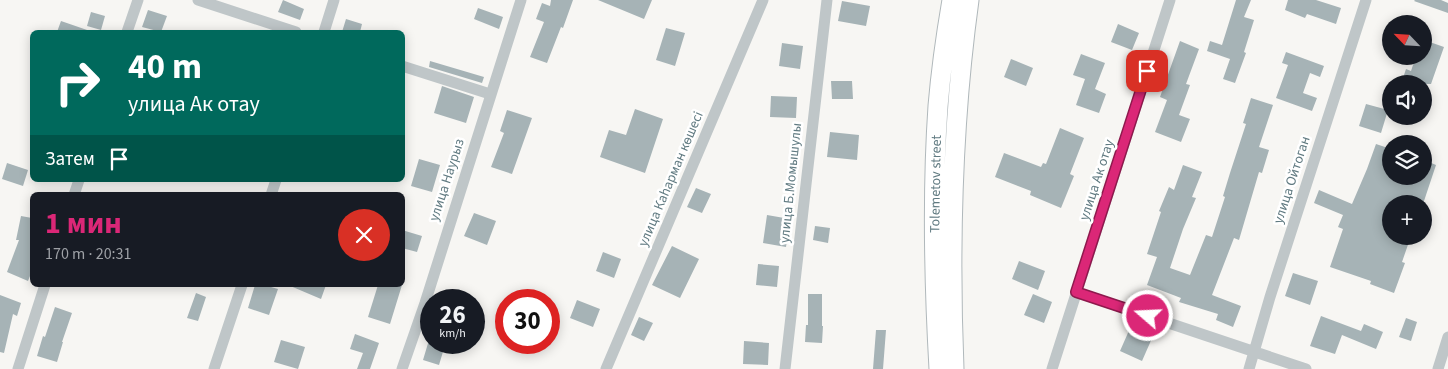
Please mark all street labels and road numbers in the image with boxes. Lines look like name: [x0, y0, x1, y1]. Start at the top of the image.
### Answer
street label: улица Каһарман көшесі: [633, 108, 709, 250]
street label: улица Б.Момышулы: [775, 122, 807, 244]
street label: улица Ойтоган: [1268, 134, 1316, 226]
street label: Tolemetov street: [925, 135, 947, 233]
street label: улица Наурыз: [424, 136, 470, 224]
street label: улица Ак отау: [1075, 137, 1120, 223]

